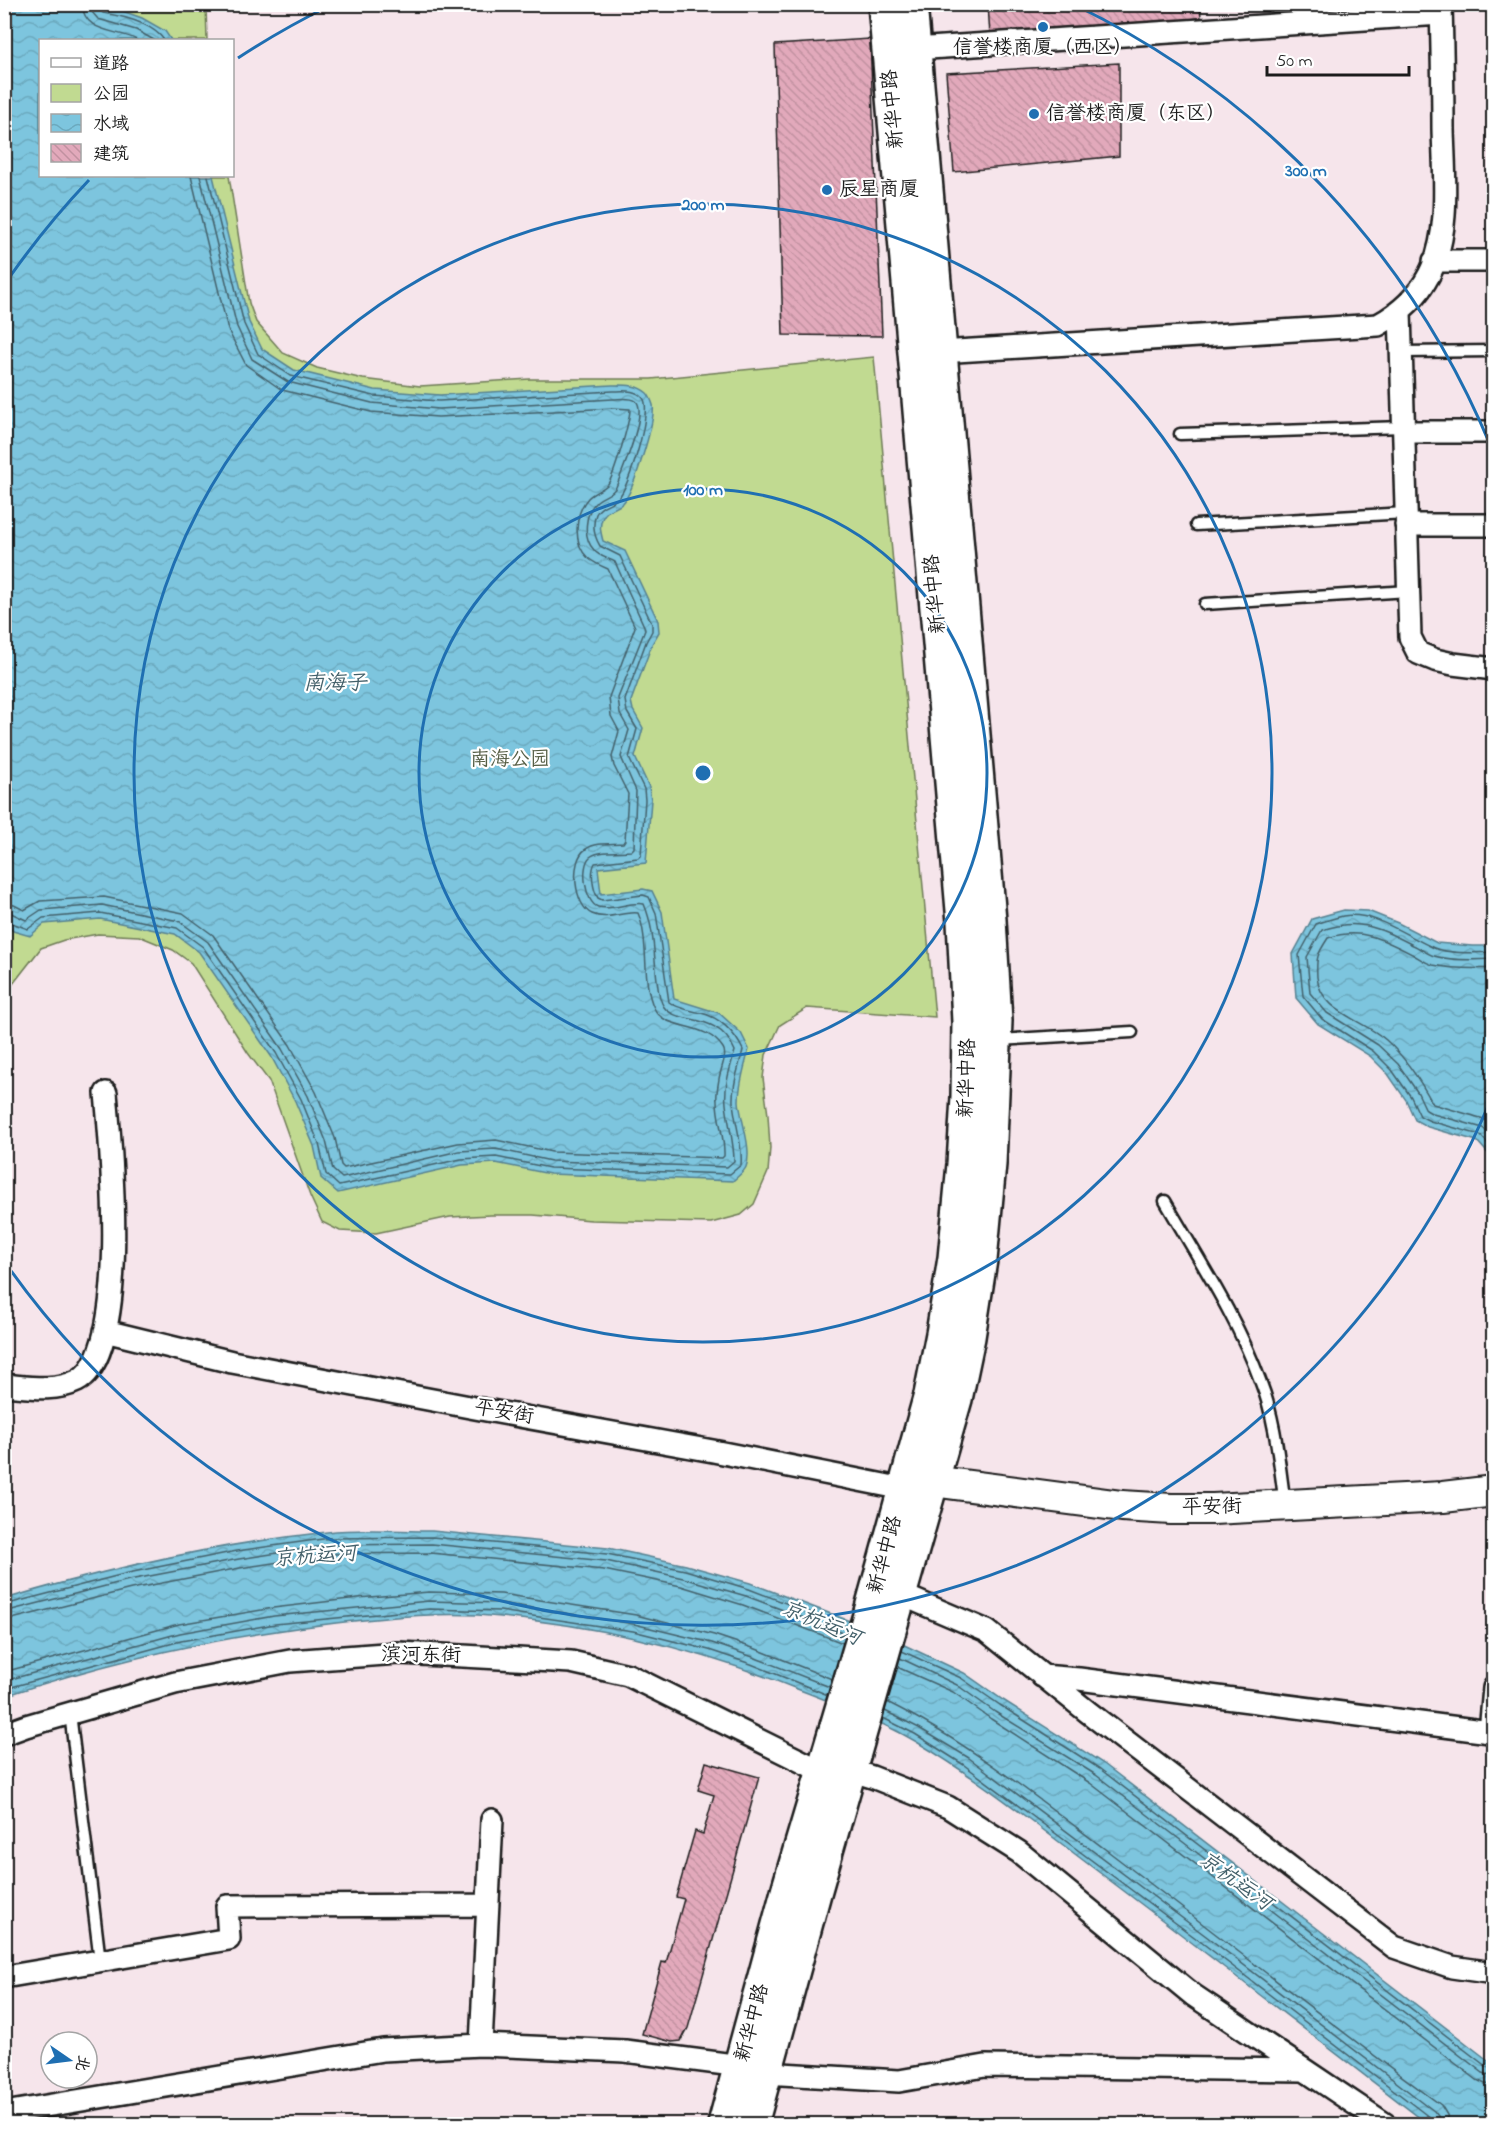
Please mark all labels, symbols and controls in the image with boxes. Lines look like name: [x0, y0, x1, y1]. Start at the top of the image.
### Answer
marker: 信誉楼商厦（西区）: [1036, 20, 1050, 34]
place label: 信誉楼商厦（西区）: [953, 34, 1133, 63]
legend: [39, 39, 234, 177]
scale bar: [1267, 39, 1410, 77]
text: 50 m: [1276, 49, 1313, 75]
text: 道路: [93, 52, 129, 78]
street label: 新华中路: [876, 67, 912, 150]
text: 公园: [93, 82, 129, 108]
place label: 信誉楼商厦（东区）: [1046, 100, 1226, 129]
marker: 信誉楼商厦（东区）: [1027, 107, 1041, 121]
text: 水域: [93, 112, 129, 138]
text: 建筑: [93, 142, 129, 168]
text: 300 m: [1284, 159, 1327, 185]
place label: 辰星商厦: [839, 176, 919, 205]
marker: 辰星商厦: [820, 183, 834, 197]
text: 200 m: [681, 193, 725, 219]
text: 100 m: [683, 478, 723, 504]
street label: 新华中路: [918, 552, 954, 635]
water label: 南海子: [304, 669, 368, 699]
park label: 南海公园: [470, 746, 550, 775]
centre of rings: [693, 763, 713, 783]
street label: 新华中路: [952, 1037, 984, 1118]
street label: 平安街: [472, 1394, 536, 1432]
street label: 平安街: [1182, 1493, 1242, 1523]
street label: 新华中路: [862, 1512, 911, 1597]
water label: 京杭运河: [272, 1539, 361, 1575]
water label: 京杭运河: [776, 1594, 868, 1655]
street label: 滨河东街: [381, 1641, 461, 1671]
water label: 京杭运河: [1192, 1845, 1280, 1921]
street label: 新华中路: [729, 1980, 778, 2065]
north arrow: [39, 2030, 99, 2090]
text: 北: [68, 2052, 95, 2074]

